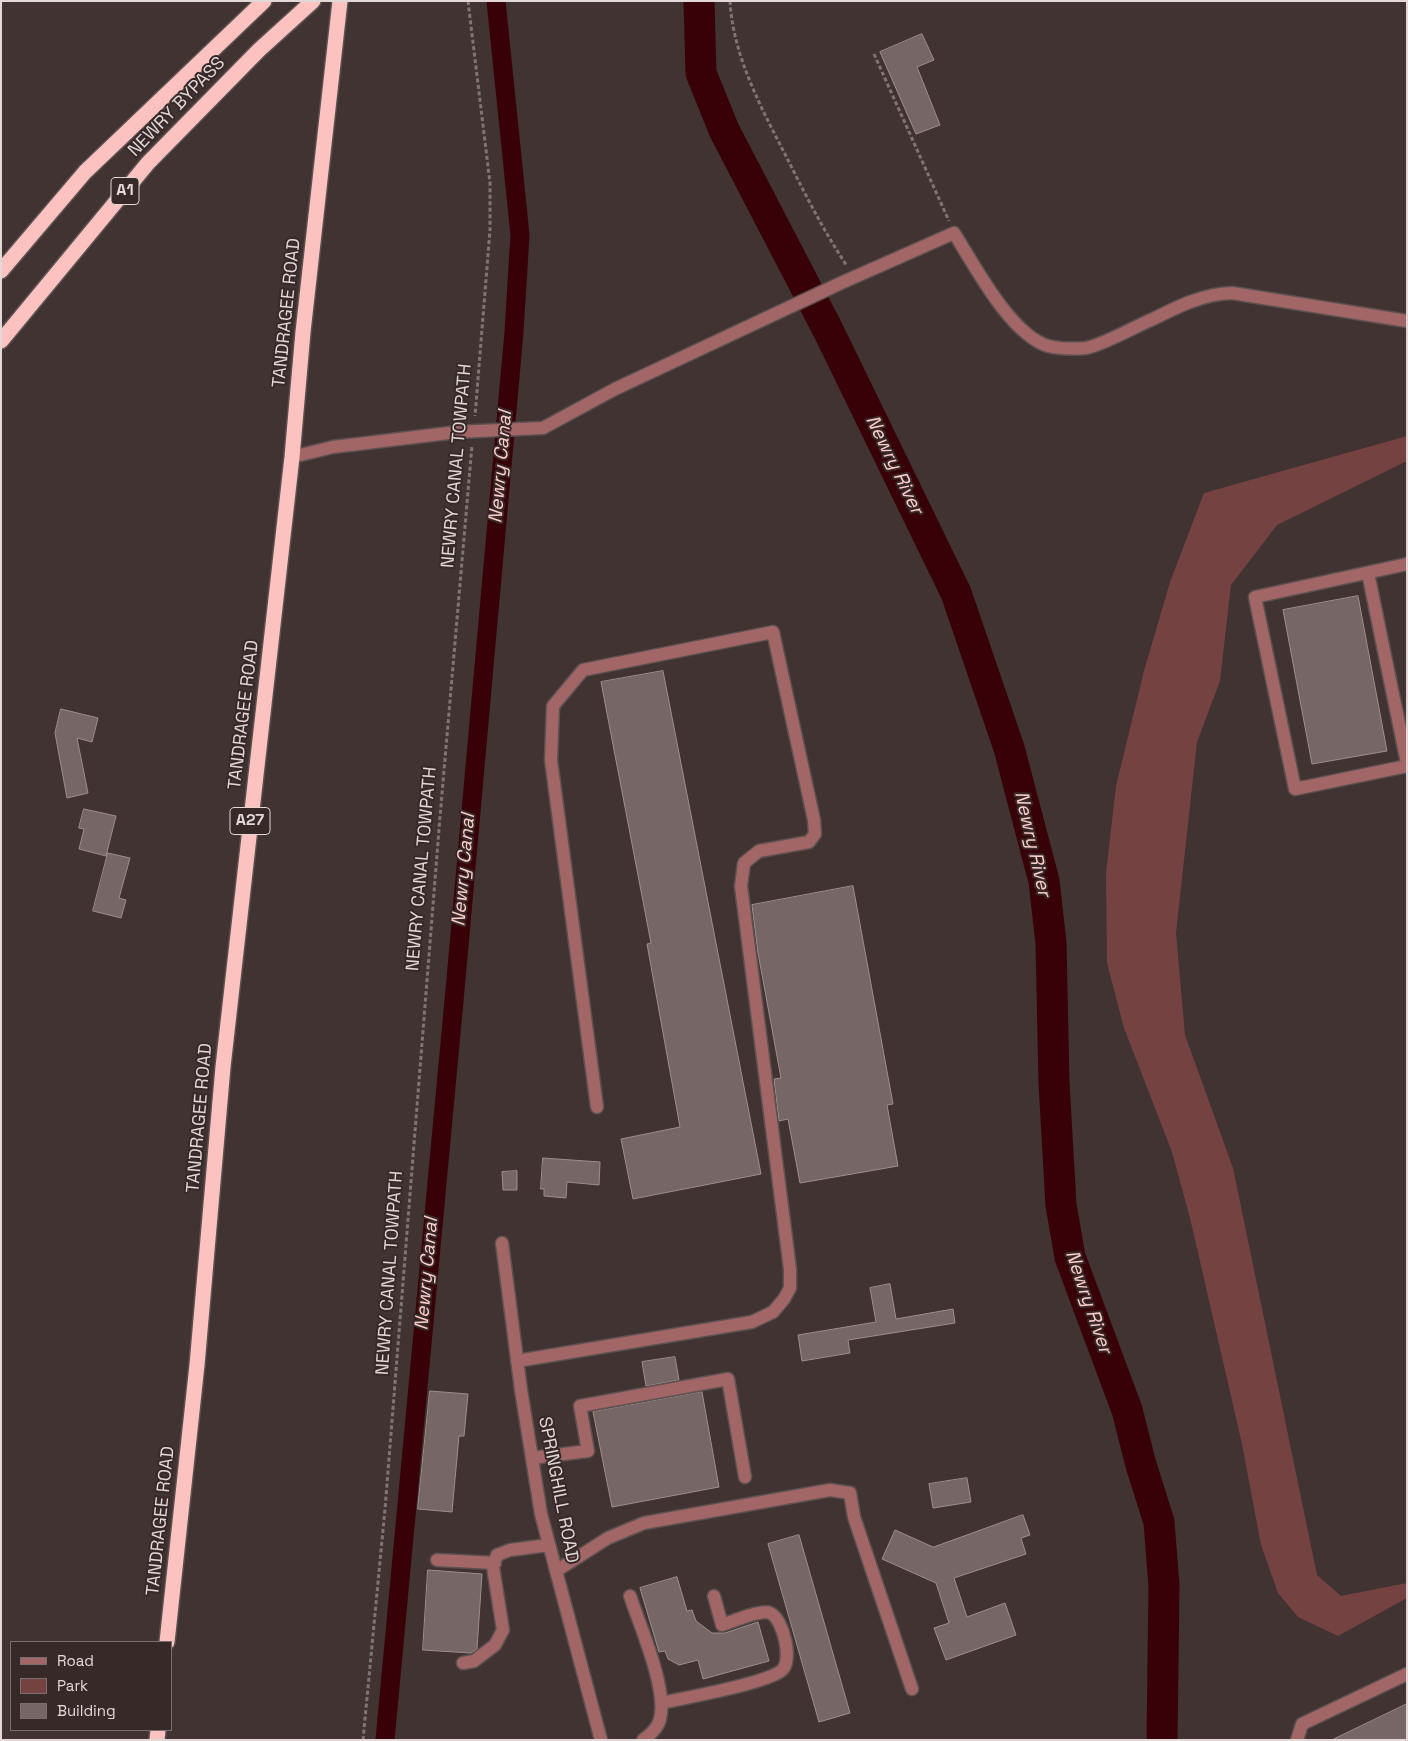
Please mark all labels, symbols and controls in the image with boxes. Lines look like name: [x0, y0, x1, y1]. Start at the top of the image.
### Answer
street label: NEWRY BYPASS: [124, 53, 230, 161]
road number: A1: [111, 178, 139, 205]
street label: TANDRAGEE ROAD: [268, 237, 306, 389]
street label: NEWRY CANAL TOWPATH: [437, 363, 477, 569]
water label: Newry Canal: [485, 410, 517, 524]
water label: Newry River: [860, 412, 928, 518]
street label: TANDRAGEE ROAD: [224, 639, 264, 791]
street label: NEWRY CANAL TOWPATH: [402, 766, 442, 972]
water label: Newry River: [1009, 789, 1055, 899]
road number: A27: [230, 808, 270, 834]
water label: Newry Canal: [448, 813, 480, 927]
street label: TANDRAGEE ROAD: [183, 1042, 217, 1194]
street label: NEWRY CANAL TOWPATH: [372, 1170, 408, 1376]
water label: Newry Canal: [411, 1217, 443, 1331]
water label: Newry River: [1060, 1247, 1116, 1357]
street label: SPRINGHILL ROAD: [533, 1415, 583, 1565]
street label: TANDRAGEE ROAD: [142, 1445, 180, 1597]
legend: [10, 1641, 172, 1731]
text: Road: [57, 1651, 94, 1670]
text: Park: [57, 1676, 88, 1695]
text: Building: [57, 1701, 116, 1720]

